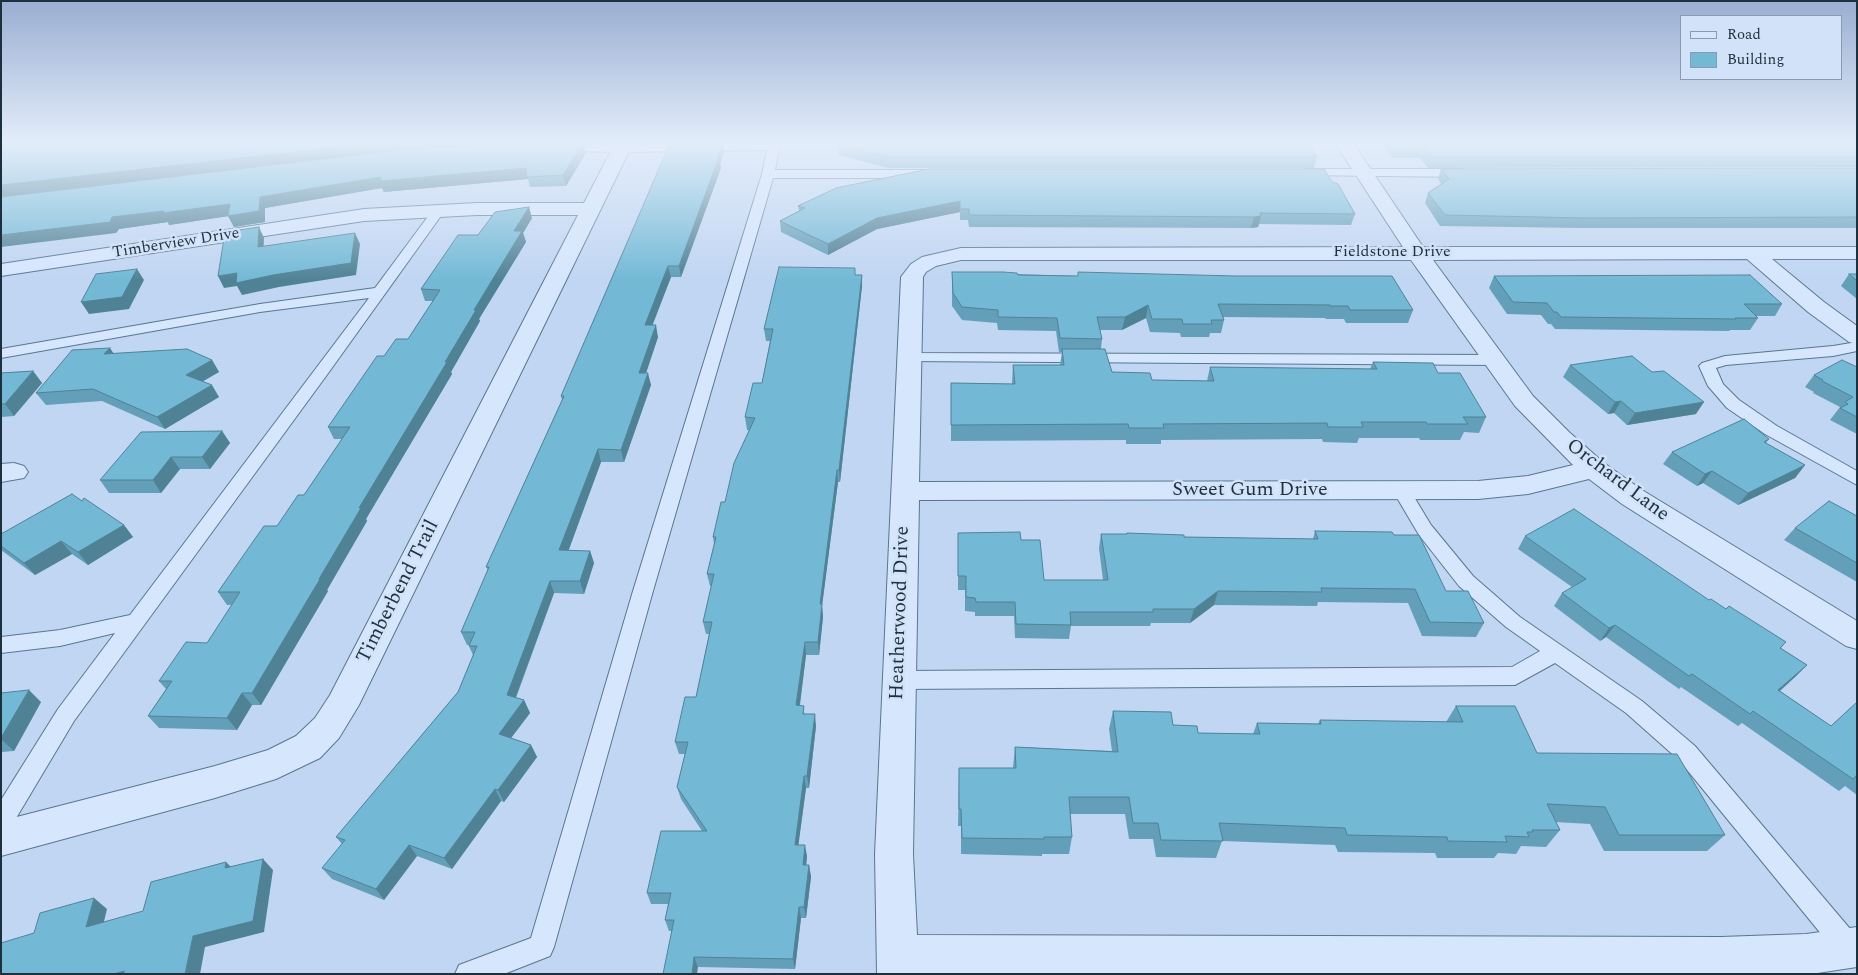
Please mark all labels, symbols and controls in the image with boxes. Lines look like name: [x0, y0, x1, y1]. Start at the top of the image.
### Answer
legend: [1680, 15, 1843, 80]
text: Road: [1727, 23, 1761, 46]
text: Building: [1727, 48, 1784, 71]
street label: Timberview Drive: [111, 224, 241, 264]
street label: Fieldstone Drive: [1333, 243, 1451, 263]
street label: Orchard Lane: [1561, 434, 1673, 528]
street label: Sweet Gum Drive: [1172, 479, 1328, 503]
street label: Timberbend Trail: [353, 516, 445, 668]
street label: Heatherwood Drive: [886, 526, 916, 700]

